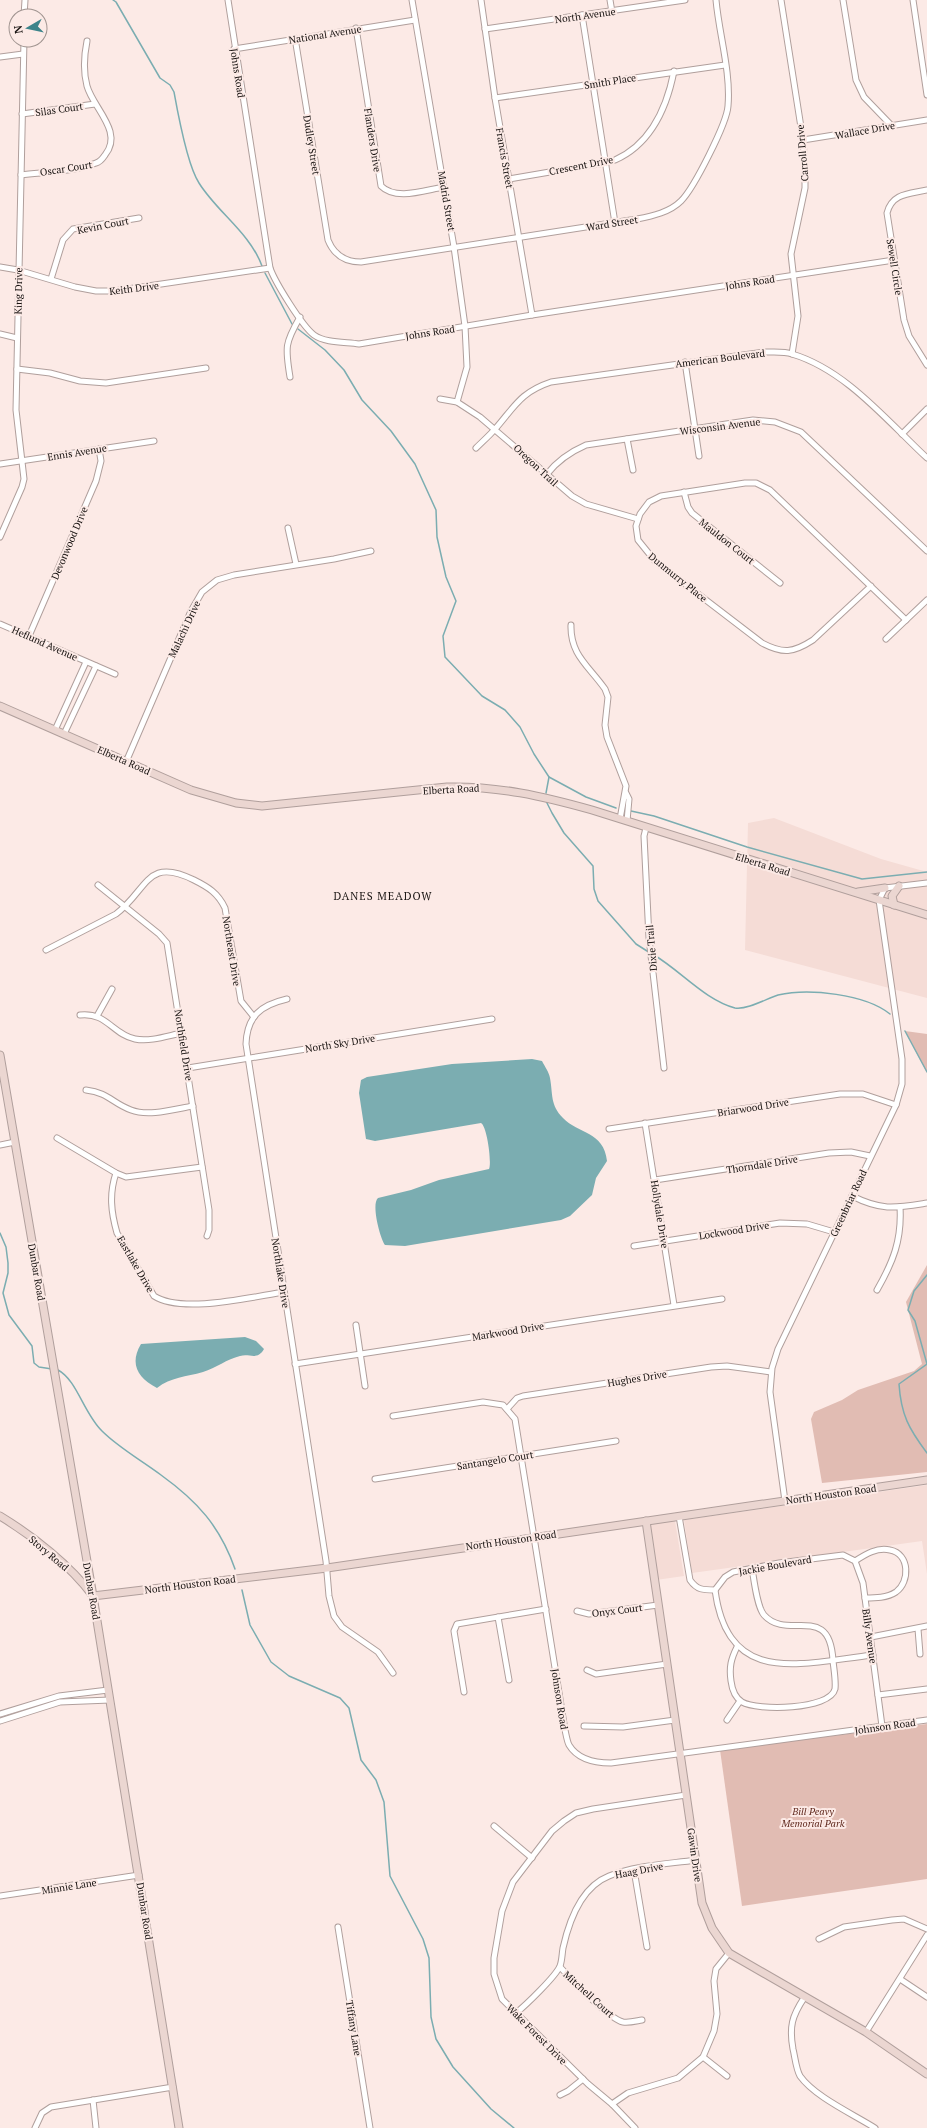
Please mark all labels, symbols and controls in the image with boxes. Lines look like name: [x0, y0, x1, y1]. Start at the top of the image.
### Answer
street label: North Avenue: [554, 5, 616, 26]
north arrow: [8, 8, 48, 48]
street label: National Avenue: [288, 22, 362, 47]
text: N: [10, 24, 26, 35]
street label: Johns Road: [227, 47, 248, 99]
street label: Smith Place: [583, 71, 637, 92]
street label: Silas Court: [34, 100, 84, 119]
street label: Flanders Drive: [361, 107, 384, 173]
street label: Dudley Street: [300, 114, 323, 176]
street label: Wallace Drive: [834, 119, 896, 142]
street label: Carroll Drive: [794, 124, 811, 182]
street label: Francis Street: [493, 127, 516, 190]
street label: Crescent Drive: [548, 153, 614, 178]
street label: Oscar Court: [39, 158, 93, 179]
street label: Madrid Street: [435, 170, 458, 232]
street label: Ward Street: [585, 213, 639, 234]
street label: Kevin Court: [76, 214, 130, 237]
street label: Sewell Circle: [884, 238, 905, 296]
street label: King Drive: [12, 267, 25, 315]
street label: Johns Road: [724, 272, 776, 293]
street label: Keith Drive: [109, 279, 160, 298]
street label: Johns Road: [404, 322, 456, 343]
street label: American Boulevard: [674, 346, 766, 370]
street label: Wisconsin Avenue: [679, 415, 761, 438]
street label: Ennis Avenue: [46, 441, 108, 464]
street label: Oregon Trail: [511, 441, 561, 489]
street label: Devonwood Drive: [48, 505, 91, 582]
street label: Mauldon Court: [696, 516, 757, 567]
street label: Dunmurry Place: [646, 550, 710, 605]
street label: Malachi Drive: [166, 599, 203, 660]
street label: Heflund Avenue: [10, 623, 80, 664]
street label: Elberta Road: [95, 743, 153, 778]
street label: Elberta Road: [422, 782, 480, 797]
street label: Elberta Road: [734, 850, 792, 879]
district label: DANES MEADOW: [333, 889, 433, 903]
street label: Northeast Drive: [220, 915, 243, 987]
street label: Dixie Trail: [643, 924, 660, 972]
street label: Northfield Drive: [171, 1008, 196, 1082]
street label: North Sky Drive: [304, 1032, 376, 1055]
street label: Briarwood Drive: [716, 1095, 790, 1120]
street label: Thorndale Drive: [725, 1152, 799, 1177]
street label: Greenbriar Road: [827, 1167, 870, 1239]
street label: Hollydale Drive: [648, 1179, 671, 1249]
street label: Lockwood Drive: [698, 1219, 770, 1242]
street label: Eastlake Drive: [114, 1234, 157, 1295]
street label: Northlake Drive: [269, 1237, 292, 1309]
street label: Dunbar Road: [25, 1242, 48, 1302]
street label: Markwood Drive: [471, 1319, 545, 1344]
street label: Hughes Drive: [607, 1367, 668, 1390]
street label: Santangelo Court: [456, 1448, 535, 1473]
street label: North Houston Road: [785, 1482, 878, 1507]
street label: North Houston Road: [465, 1528, 558, 1553]
street label: Story Road: [26, 1533, 72, 1574]
street label: Jackie Boulevard: [738, 1553, 813, 1578]
street label: Dunbar Road: [80, 1561, 103, 1621]
street label: North Houston Road: [144, 1572, 237, 1597]
street label: Onyx Court: [591, 1601, 643, 1620]
street label: Billy Avenue: [859, 1608, 880, 1664]
street label: Johnson Road: [548, 1668, 571, 1731]
street label: Johnson Road: [854, 1716, 917, 1737]
park label: Bill Peavy Memorial Park: [780, 1805, 845, 1830]
street label: Gawin Drive: [684, 1827, 705, 1883]
street label: Haag Drive: [614, 1859, 664, 1882]
street label: Minnie Lane: [41, 1876, 98, 1897]
street label: Dunbar Road: [134, 1881, 156, 1941]
street label: Mitchell Court: [560, 1968, 617, 2021]
street label: Tiffany Lane: [343, 1999, 364, 2057]
street label: Wake Forest Drive: [504, 2001, 570, 2067]

